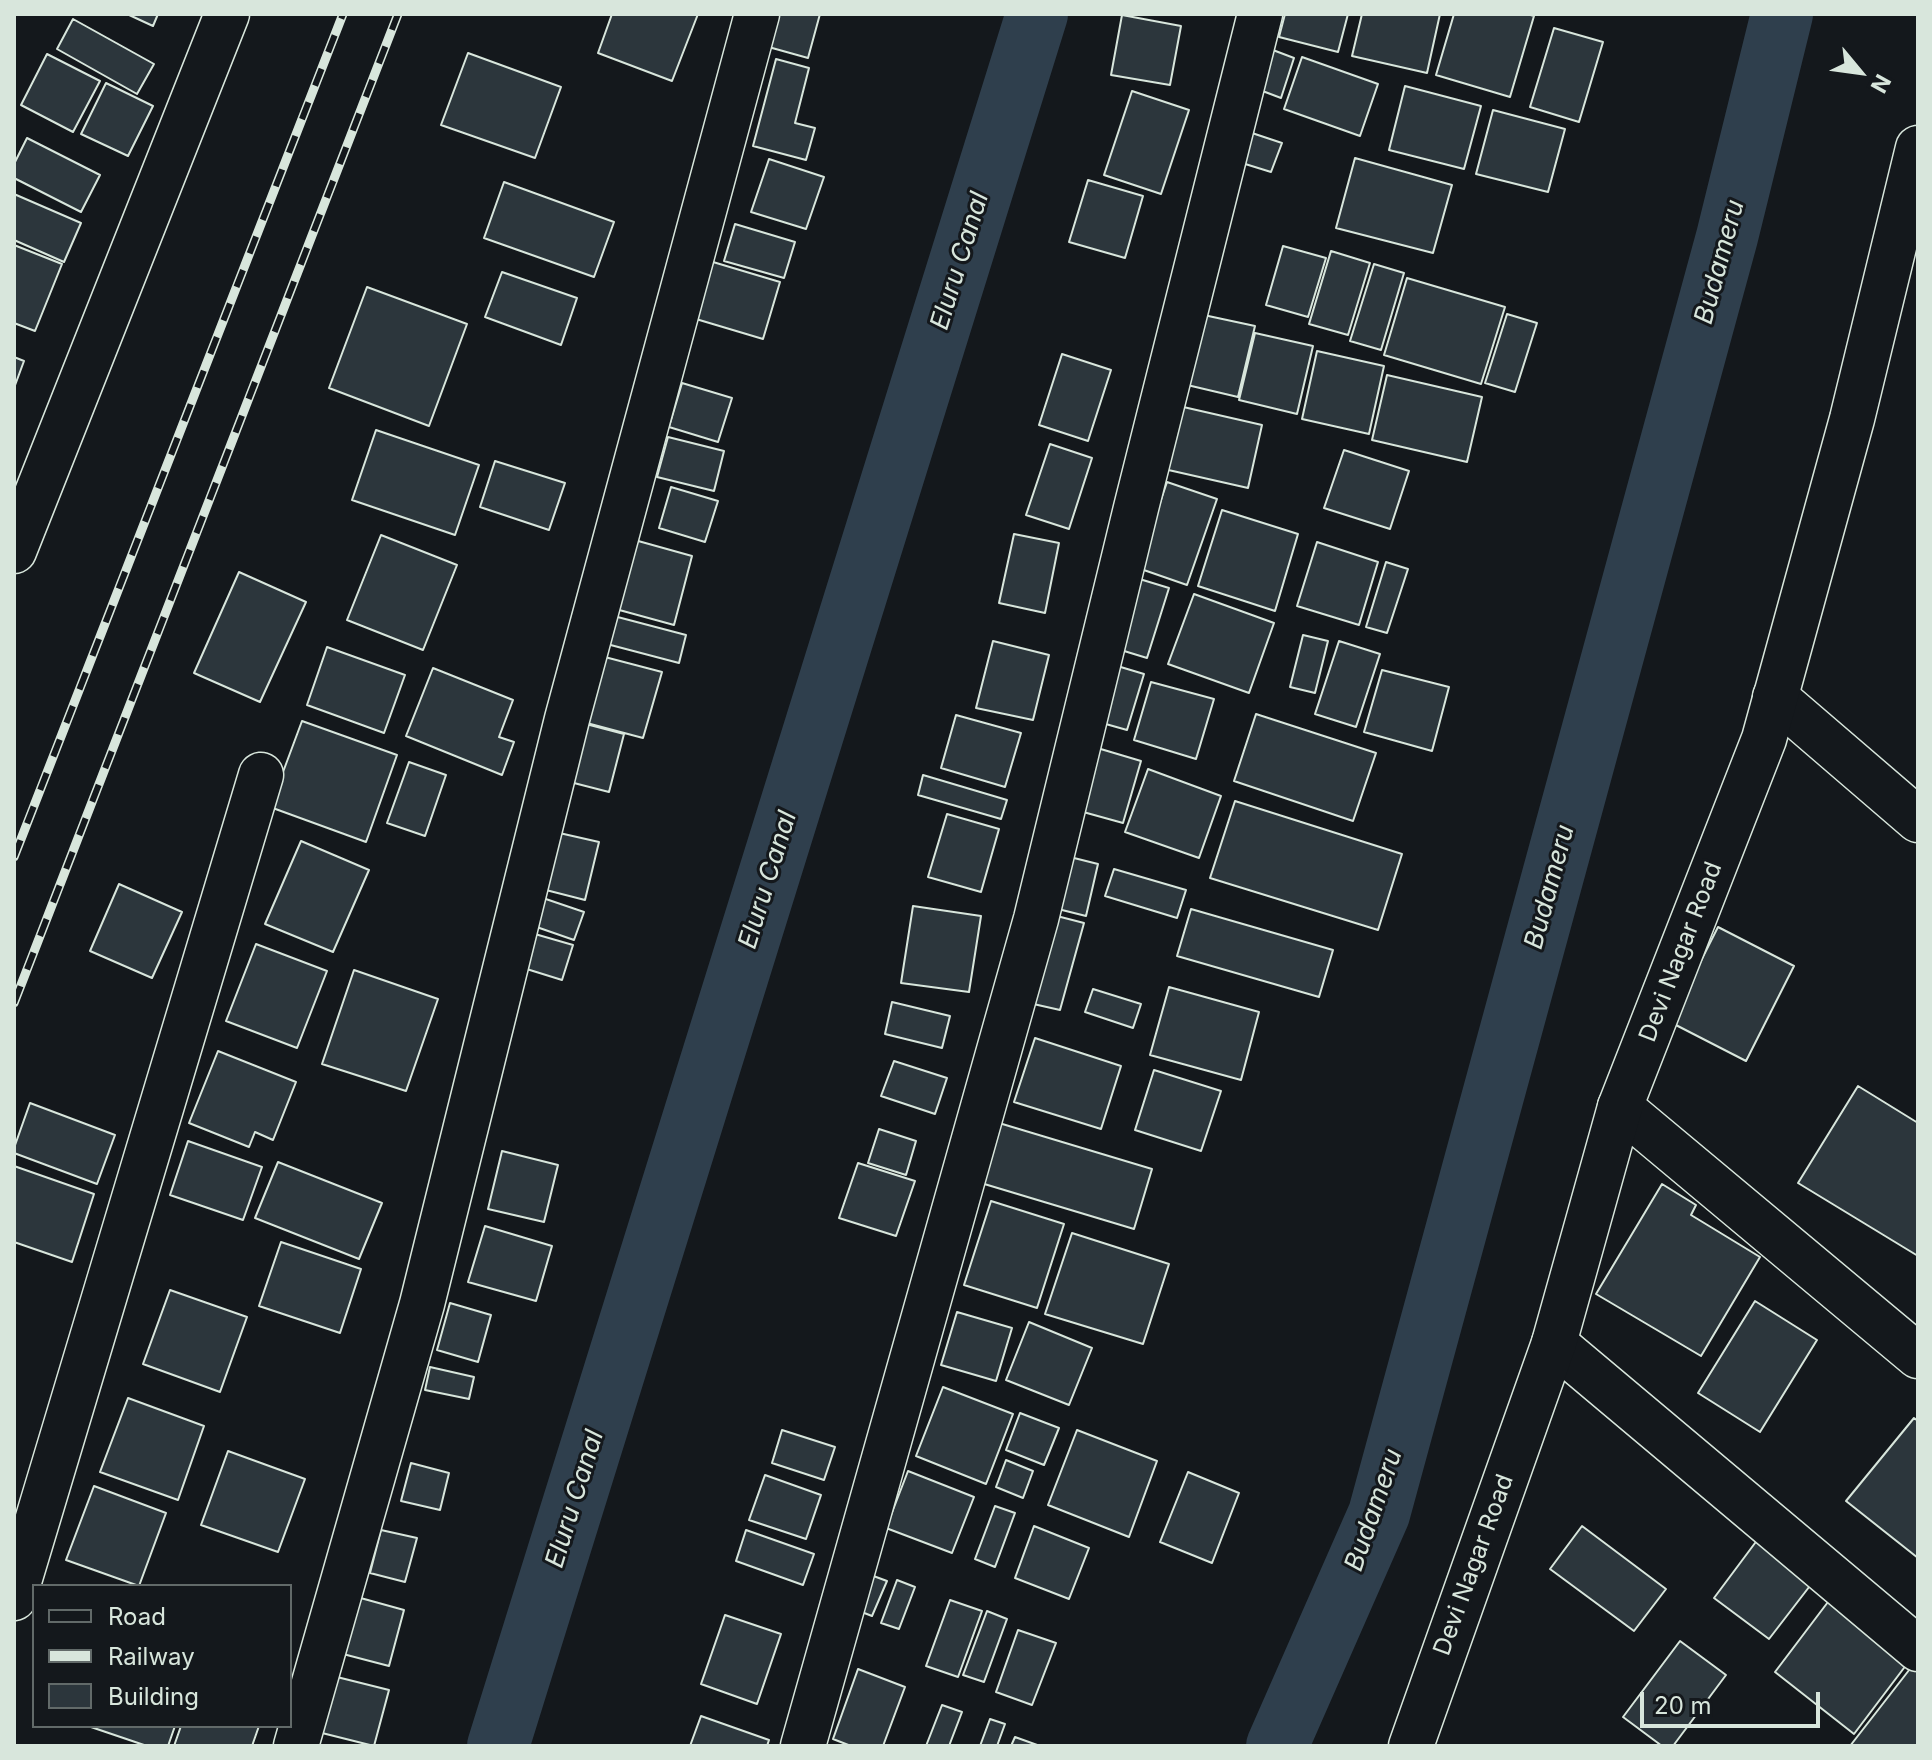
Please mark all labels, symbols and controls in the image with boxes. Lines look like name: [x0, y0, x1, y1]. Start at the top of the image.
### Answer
north arrow: [1820, 32, 1900, 112]
text: N: [1866, 70, 1896, 97]
water label: Eluru Canal: [924, 188, 996, 334]
water label: Budameru: [1688, 197, 1752, 327]
water label: Eluru Canal: [732, 807, 804, 953]
water label: Budameru: [1518, 822, 1582, 952]
street label: Devi Nagar Road: [1633, 858, 1729, 1046]
water label: Eluru Canal: [539, 1426, 611, 1572]
water label: Budameru: [1339, 1445, 1409, 1575]
street label: Devi Nagar Road: [1428, 1471, 1520, 1659]
legend: [32, 1584, 292, 1728]
text: Road: [108, 1602, 166, 1631]
text: Railway: [108, 1642, 195, 1671]
scale bar: [1644, 1676, 1824, 1726]
text: Building: [108, 1682, 199, 1711]
text: 20 m: [1654, 1691, 1712, 1720]

